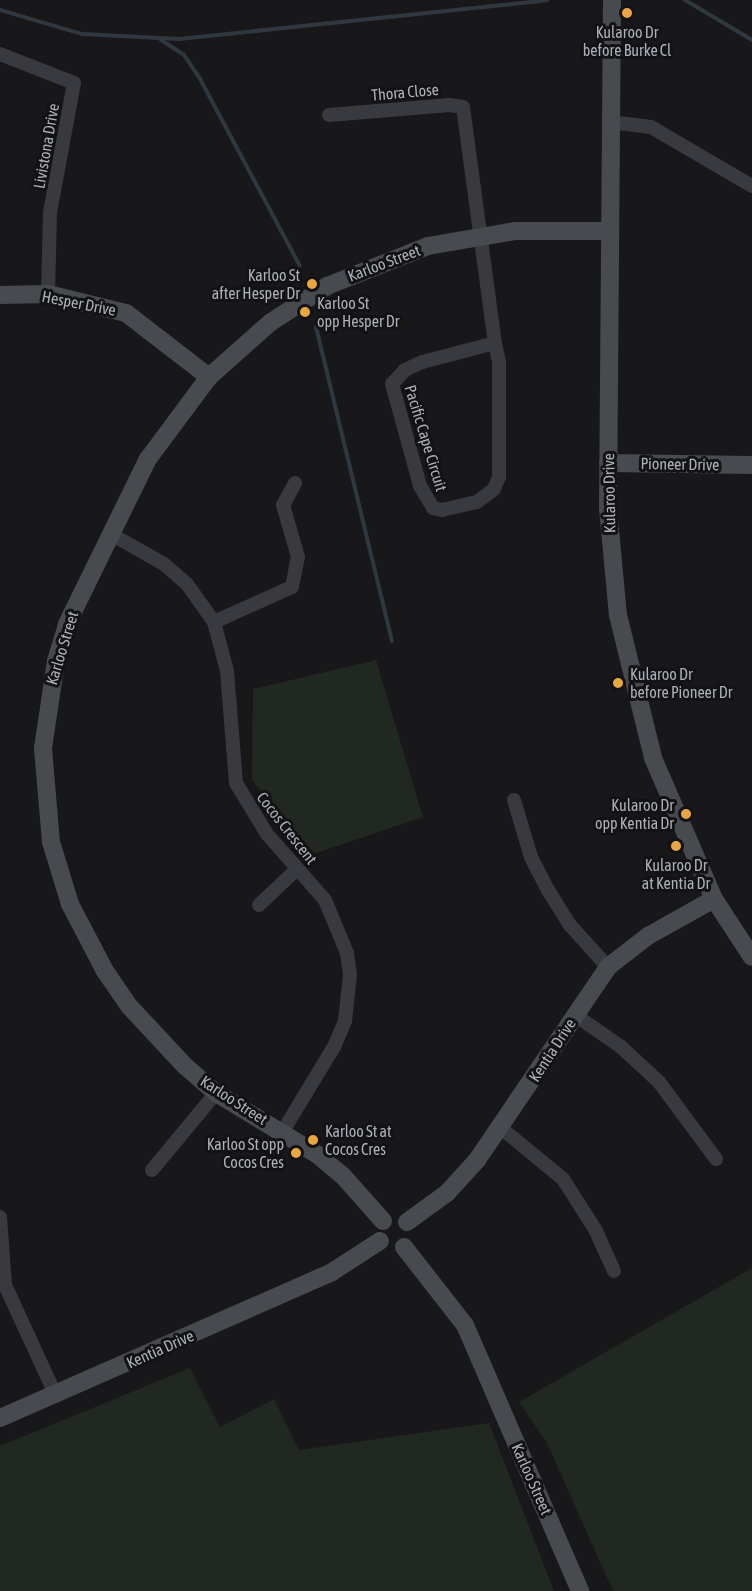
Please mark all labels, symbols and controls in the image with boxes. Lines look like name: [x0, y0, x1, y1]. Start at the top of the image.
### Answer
marker: Kularoo Dr before Burke Cl: [620, 6, 634, 20]
place label: Kularoo Dr before Burke Cl: [583, 22, 671, 60]
street label: Thora Close: [370, 79, 440, 105]
street label: Livistona Drive: [29, 102, 63, 190]
street label: Karloo Street: [345, 240, 423, 286]
place label: Karloo St after Hesper Dr: [212, 265, 300, 303]
marker: Karloo St after Hesper Dr: [305, 277, 319, 291]
street label: Hesper Drive: [40, 286, 118, 320]
place label: Karloo St opp Hesper Dr: [317, 293, 400, 331]
marker: Karloo St opp Hesper Dr: [298, 305, 312, 319]
street label: Pacific Cape Circuit: [401, 383, 451, 493]
street label: Kularoo Drive: [599, 453, 619, 533]
street label: Pioneer Drive: [640, 454, 720, 474]
street label: Karloo Street: [42, 609, 82, 687]
place label: Kularoo Dr before Pioneer Dr: [630, 664, 732, 702]
marker: Kularoo Dr before Pioneer Dr: [611, 676, 625, 690]
street label: Cocos Crescent: [253, 788, 321, 868]
place label: Kularoo Dr opp Kentia Dr: [595, 795, 674, 833]
marker: Kularoo Dr opp Kentia Dr: [679, 807, 693, 821]
marker: Kularoo Dr at Kentia Dr: [669, 839, 683, 853]
place label: Kularoo Dr at Kentia Dr: [642, 855, 710, 893]
street label: Kentia Drive: [524, 1015, 580, 1085]
street label: Karloo Street: [197, 1071, 271, 1129]
place label: Karloo St at Cocos Cres: [325, 1121, 392, 1159]
marker: Karloo St at Cocos Cres: [306, 1133, 320, 1147]
place label: Karloo St opp Cocos Cres: [207, 1134, 284, 1172]
marker: Karloo St opp Cocos Cres: [289, 1146, 303, 1160]
street label: Kentia Drive: [123, 1326, 197, 1372]
street label: Karloo Street: [508, 1440, 556, 1518]

